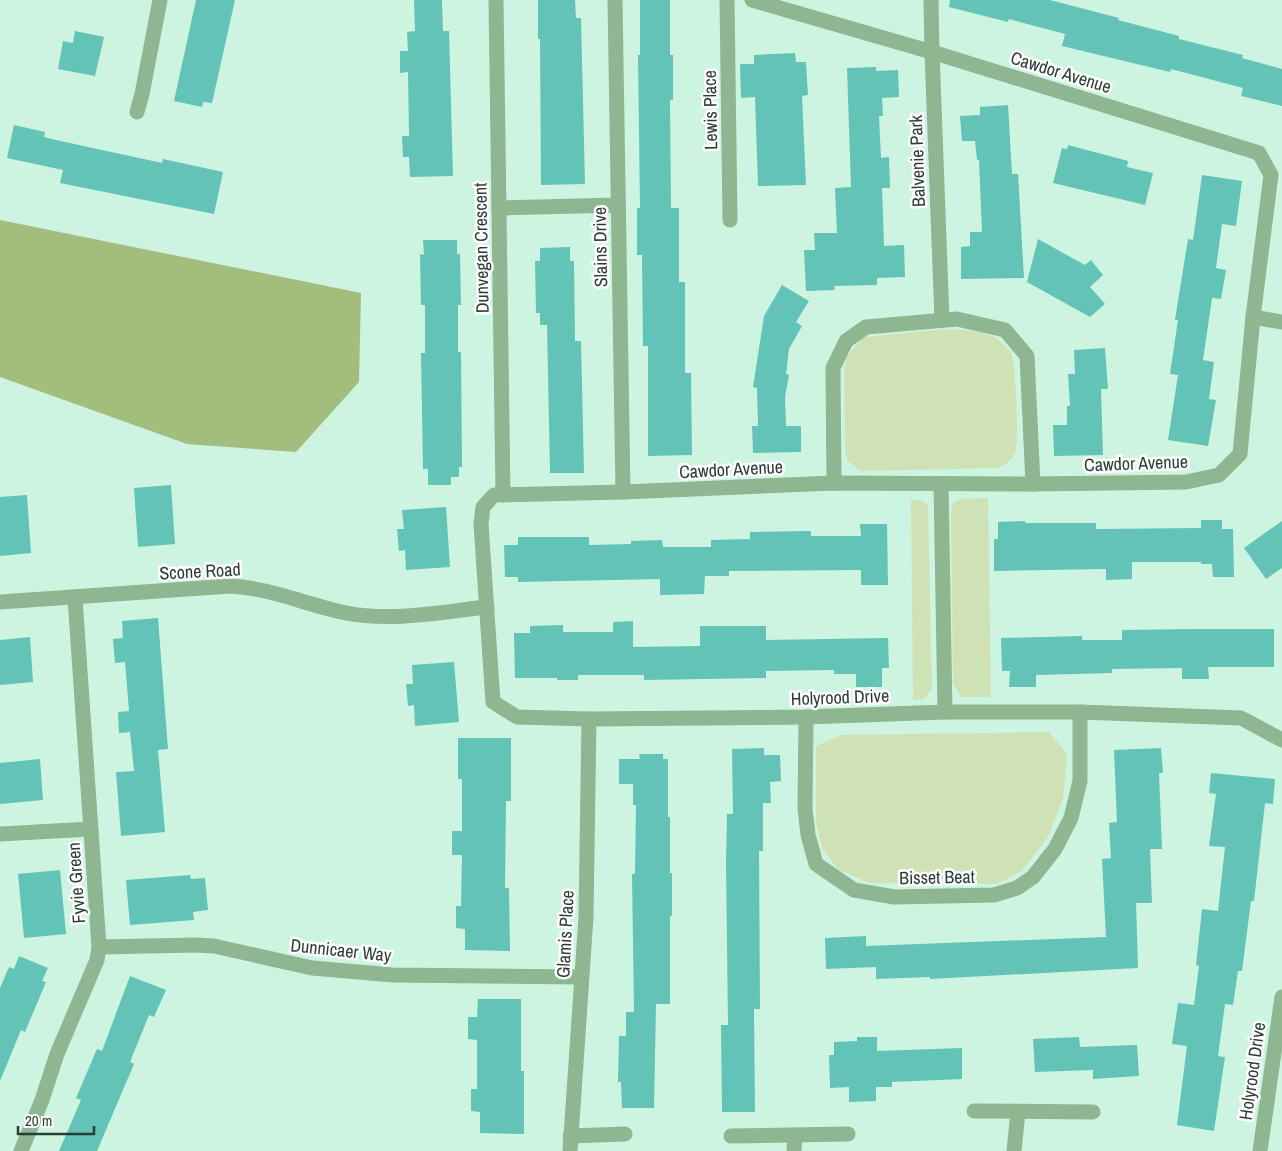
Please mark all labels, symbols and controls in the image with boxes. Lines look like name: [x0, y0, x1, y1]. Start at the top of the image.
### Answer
street label: Cawdor Avenue: [1008, 45, 1114, 99]
street label: Lewis Place: [697, 70, 723, 150]
street label: Balvenie Park: [903, 114, 931, 207]
street label: Dunvegan Crescent: [467, 183, 495, 313]
street label: Slains Drive: [587, 207, 613, 287]
street label: Cawdor Avenue: [1084, 449, 1188, 477]
street label: Cawdor Avenue: [678, 454, 784, 484]
street label: Scone Road: [159, 556, 241, 586]
street label: Holyrood Drive: [790, 683, 890, 711]
street label: Fyvie Green: [61, 842, 91, 924]
street label: Bisset Beat: [899, 864, 975, 890]
street label: Glamis Place: [550, 890, 580, 978]
street label: Dunnicaer Way: [289, 932, 393, 968]
street label: Holyrood Drive: [1233, 1021, 1271, 1121]
scale bar: [18, 1104, 94, 1136]
text: 20 m: [25, 1110, 52, 1131]

